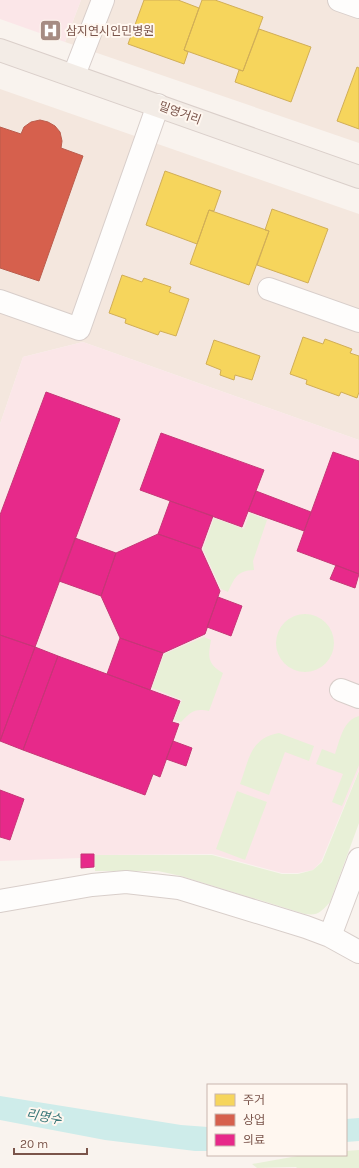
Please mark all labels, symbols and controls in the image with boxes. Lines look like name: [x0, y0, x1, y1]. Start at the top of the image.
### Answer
hospital icon: 삼지연시인민병원: [38, 18, 64, 44]
place label: 삼지연시인민병원: [66, 24, 154, 38]
street label: 밀영거리: [157, 99, 203, 127]
legend: [207, 1084, 347, 1156]
text: 주거: [243, 1093, 265, 1107]
water label: 리명수: [25, 1106, 64, 1127]
text: 상업: [243, 1113, 265, 1127]
scale bar: [14, 1130, 87, 1156]
text: 의료: [243, 1133, 265, 1147]
text: 20 m: [20, 1137, 48, 1151]

